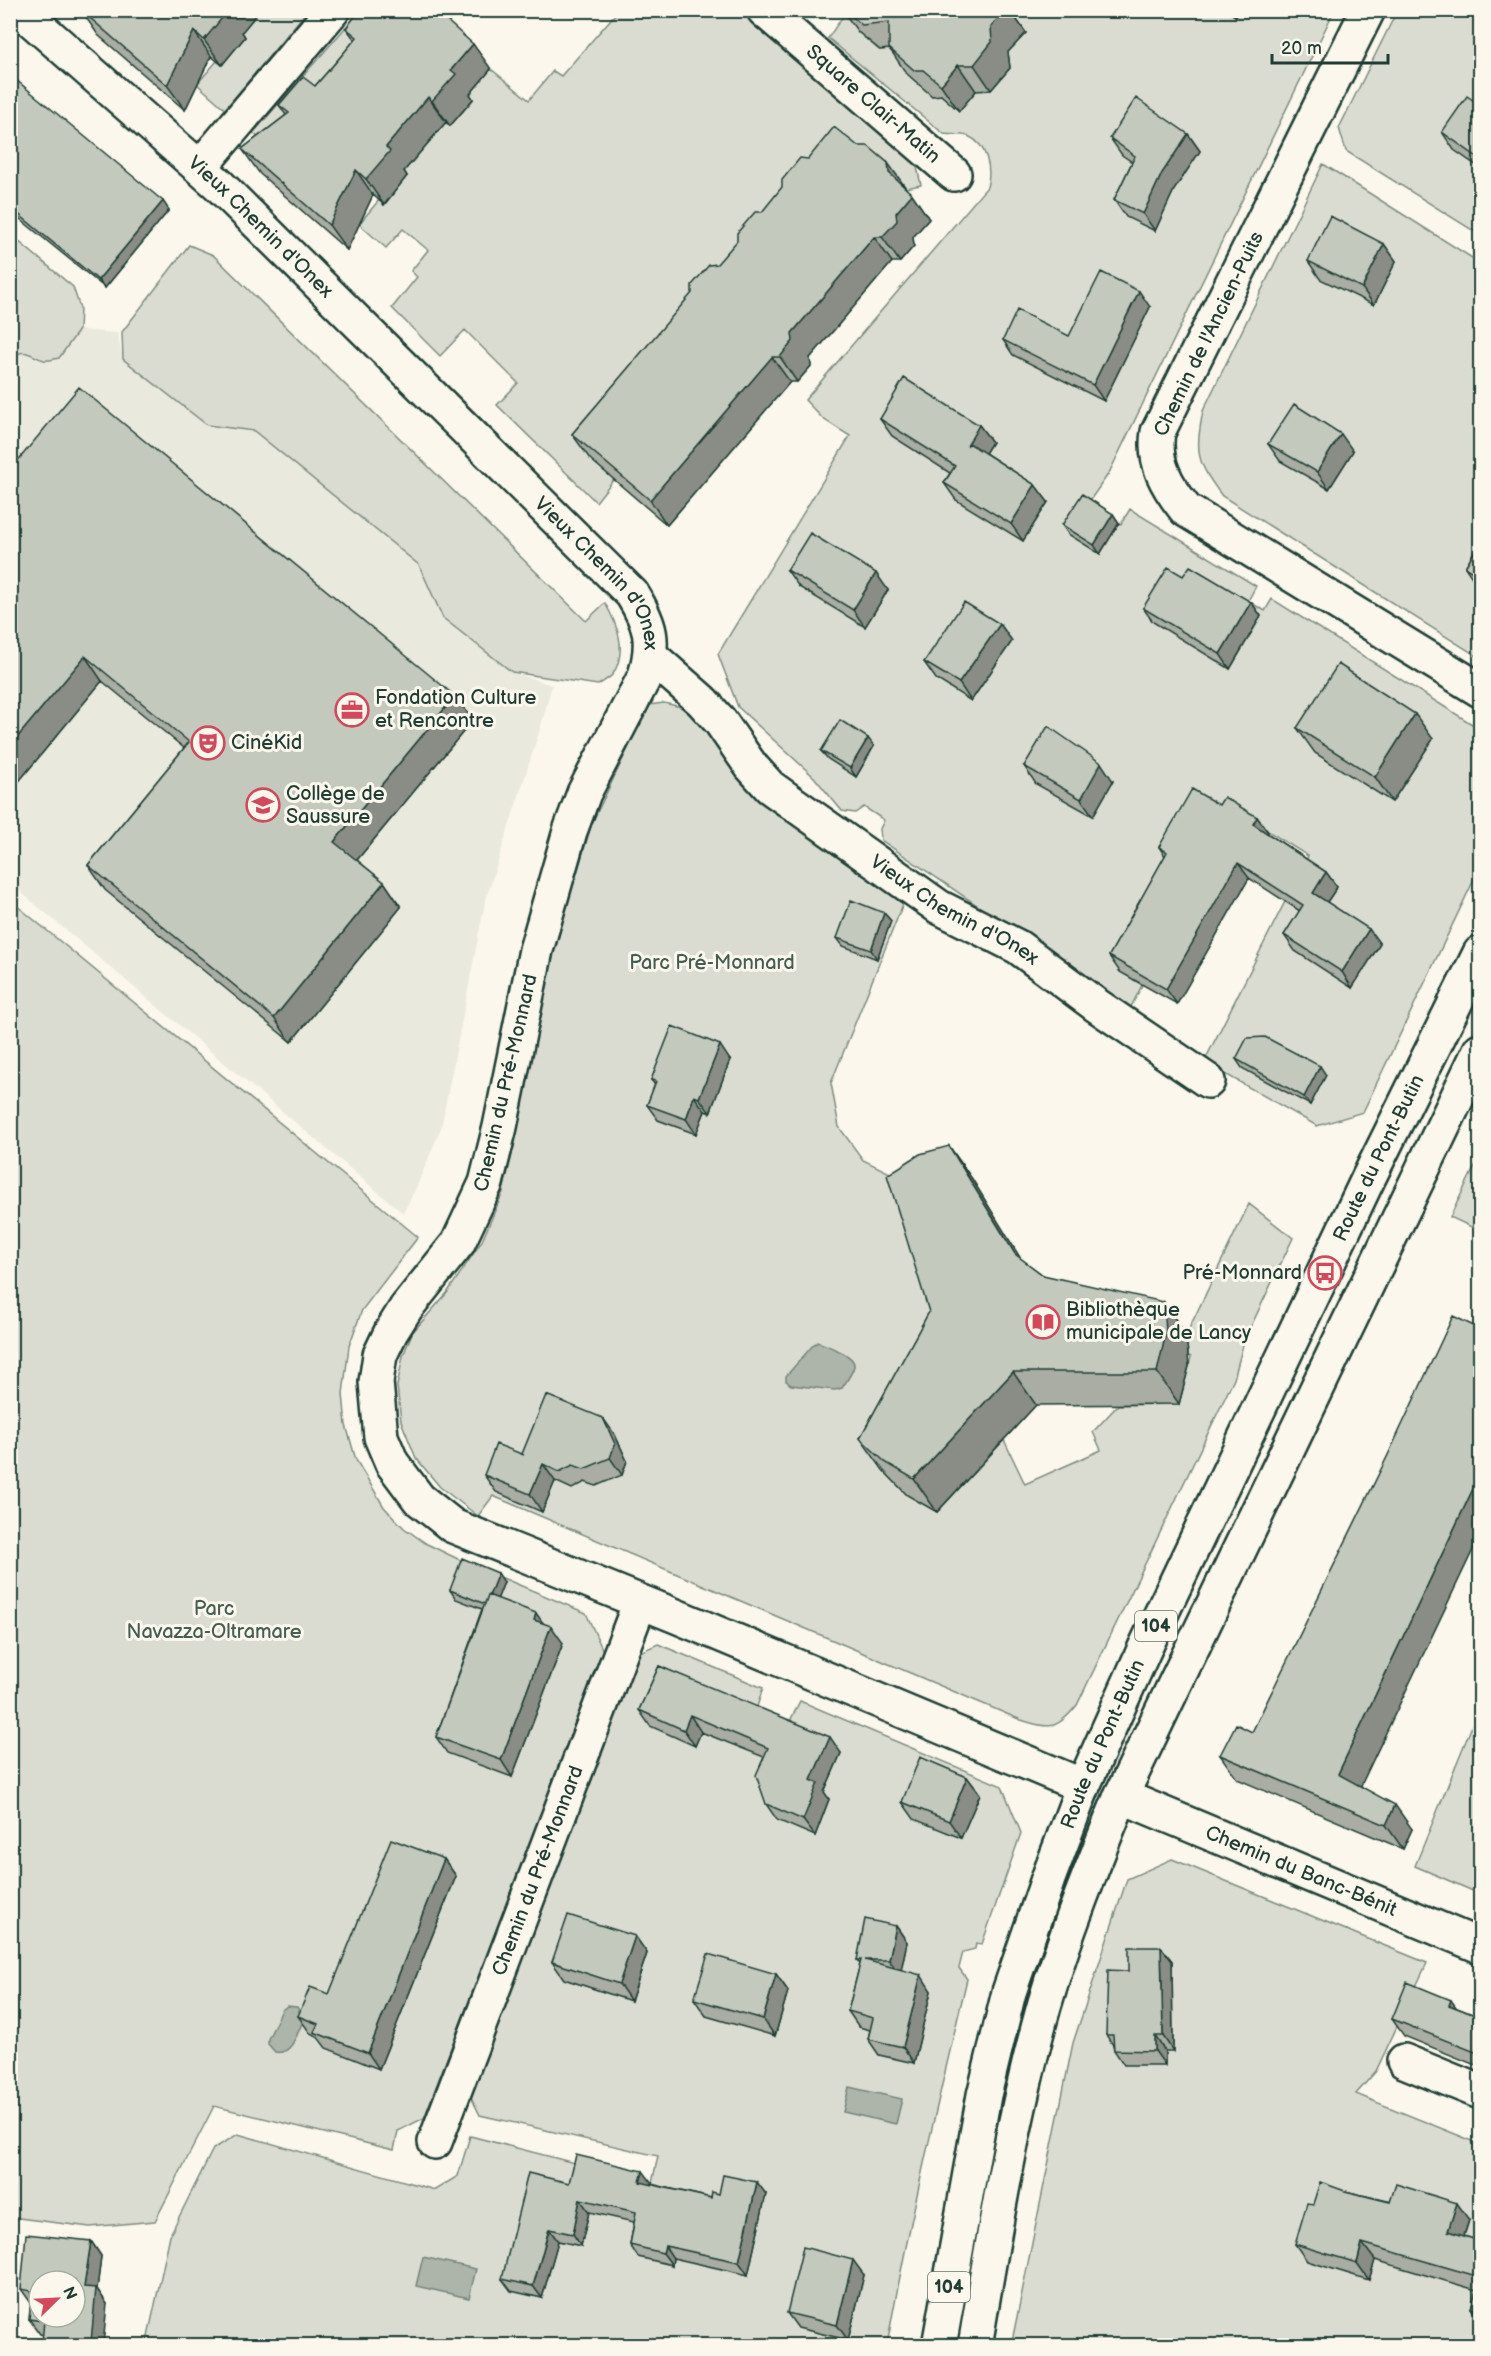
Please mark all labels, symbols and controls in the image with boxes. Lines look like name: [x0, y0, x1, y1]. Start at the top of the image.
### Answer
scale bar: [1272, 27, 1388, 65]
text: 20 m: [1281, 38, 1322, 59]
street label: Square Clair-Matin: [801, 40, 945, 169]
street label: Vieux Chemin d'Onex: [183, 151, 339, 304]
street label: Chemin de l'Ancien-Puits: [1149, 228, 1269, 440]
street label: Vieux Chemin d'Onex: [529, 492, 662, 651]
place label: Fondation Culture et Rencontre: [375, 686, 536, 733]
office icon: Fondation Culture et Rencontre: [334, 692, 370, 728]
theatre icon: CinéKid: [190, 725, 226, 761]
place label: CinéKid: [231, 731, 302, 755]
place label: Collège de Saussure: [286, 782, 385, 829]
school or university icon: Collège de Saussure: [245, 787, 281, 823]
street label: Vieux Chemin d'Onex: [865, 850, 1044, 971]
park label: Parc Pré-Monnard: [629, 951, 795, 975]
street label: Chemin du Pré-Monnard: [469, 972, 543, 1194]
street label: Route du Pont-Butin: [1328, 1071, 1430, 1245]
bus stop icon: Pré-Monnard: [1307, 1255, 1343, 1291]
place label: Pré-Monnard: [1182, 1261, 1302, 1285]
place label: Bibliothèque municipale de Lancy: [1066, 1298, 1251, 1345]
library icon: Bibliothèque municipale de Lancy: [1025, 1304, 1061, 1340]
park label: Parc Navazza-Oltramare: [126, 1597, 302, 1644]
road number: 104: [1135, 1611, 1177, 1641]
street label: Route du Pont-Butin: [1056, 1656, 1150, 1832]
street label: Chemin du Pré-Monnard: [487, 1763, 589, 1979]
street label: Chemin du Banc-Bénit: [1202, 1821, 1400, 1922]
north arrow: [27, 2269, 87, 2329]
road number: 104: [928, 2272, 970, 2302]
text: N: [58, 2284, 80, 2303]

